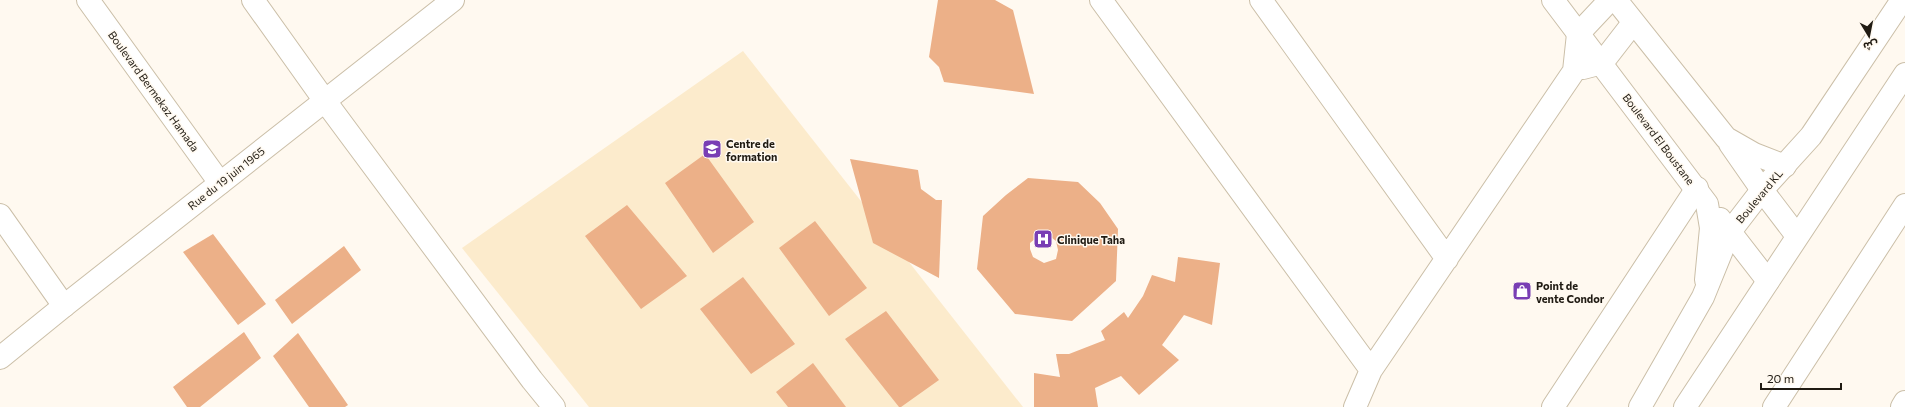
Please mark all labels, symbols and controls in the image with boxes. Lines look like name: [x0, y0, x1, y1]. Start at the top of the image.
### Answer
north arrow: [1849, 16, 1889, 56]
street label: Boulevard Bermekaz Hamada: [106, 28, 202, 154]
text: ش: [1862, 38, 1879, 54]
street label: Boulevard El Boustane: [1620, 91, 1698, 187]
place label: Centre de formation: [726, 137, 777, 163]
school or university icon: Centre de formation: [701, 138, 723, 160]
street label: Rue du 19 juin 1965: [185, 144, 267, 212]
street label: Boulevard KL: [1733, 167, 1785, 225]
hospital icon: Clinique Taha: [1032, 228, 1054, 250]
place label: Clinique Taha: [1057, 233, 1125, 246]
place label: Point de vente Condor: [1536, 279, 1605, 305]
shop icon: Point de vente Condor: [1511, 280, 1533, 302]
scale bar: [1761, 365, 1841, 391]
text: 20 m: [1767, 371, 1794, 385]

